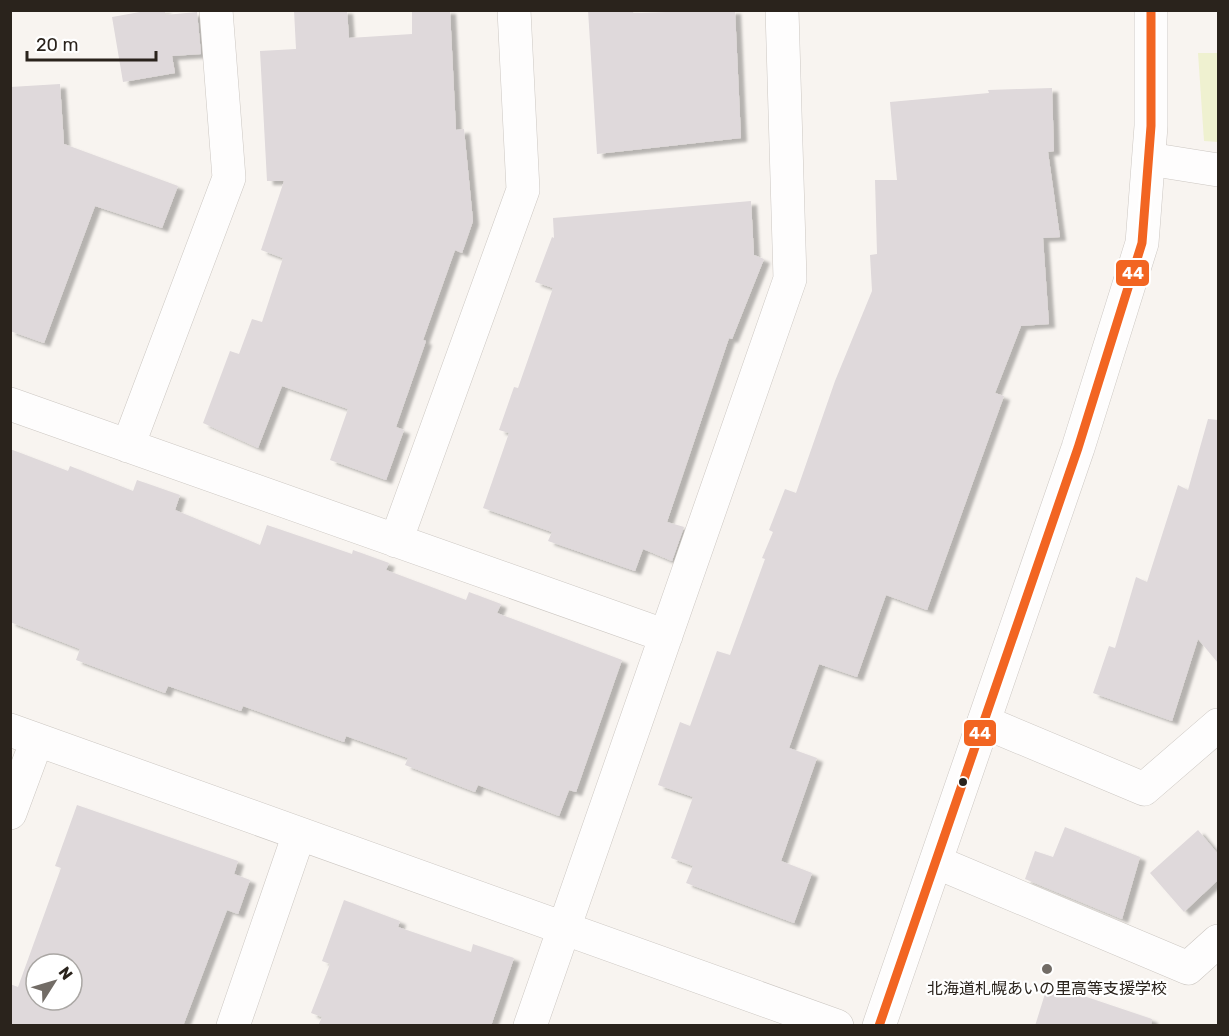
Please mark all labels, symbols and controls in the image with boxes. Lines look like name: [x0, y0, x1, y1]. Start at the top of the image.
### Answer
scale bar: [27, 24, 156, 62]
text: 20 m: [36, 34, 78, 56]
line badge: 44: [1115, 259, 1150, 287]
text: 44: [1122, 264, 1144, 283]
line badge: 44: [963, 719, 997, 747]
text: 44: [969, 724, 991, 743]
unlabelled marker: [957, 776, 969, 788]
north arrow: [24, 952, 84, 1012]
marker: 北海道札幌あいの里高等支援学校: [1040, 962, 1054, 976]
text: N: [55, 963, 77, 984]
place label: 北海道札幌あいの里高等支援学校: [927, 979, 1167, 998]

